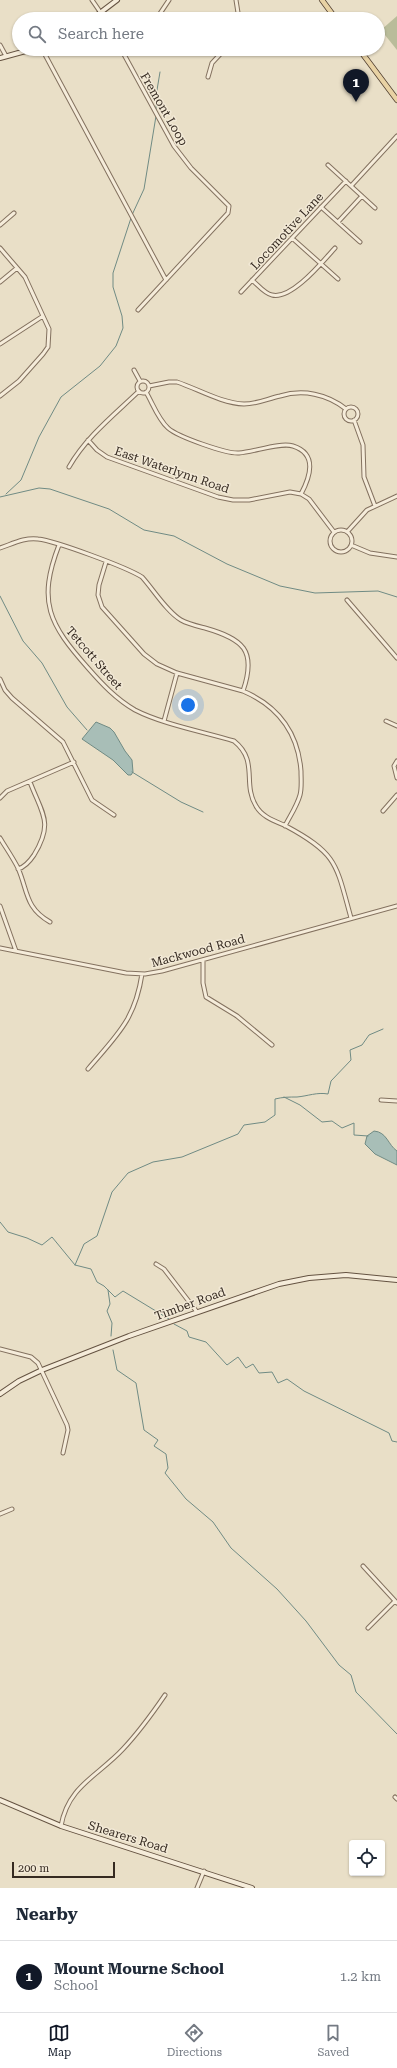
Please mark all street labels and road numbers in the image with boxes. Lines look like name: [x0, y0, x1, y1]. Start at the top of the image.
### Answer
street label: Fremont Loop: [137, 70, 191, 148]
street label: Locomotive Lane: [248, 189, 327, 272]
street label: East Waterlynn Road: [113, 444, 231, 496]
street label: Tetcott Street: [63, 624, 125, 693]
street label: Mackwood Road: [150, 932, 247, 970]
street label: Timber Road: [153, 1285, 228, 1323]
street label: Shearers Road: [86, 1818, 170, 1856]

